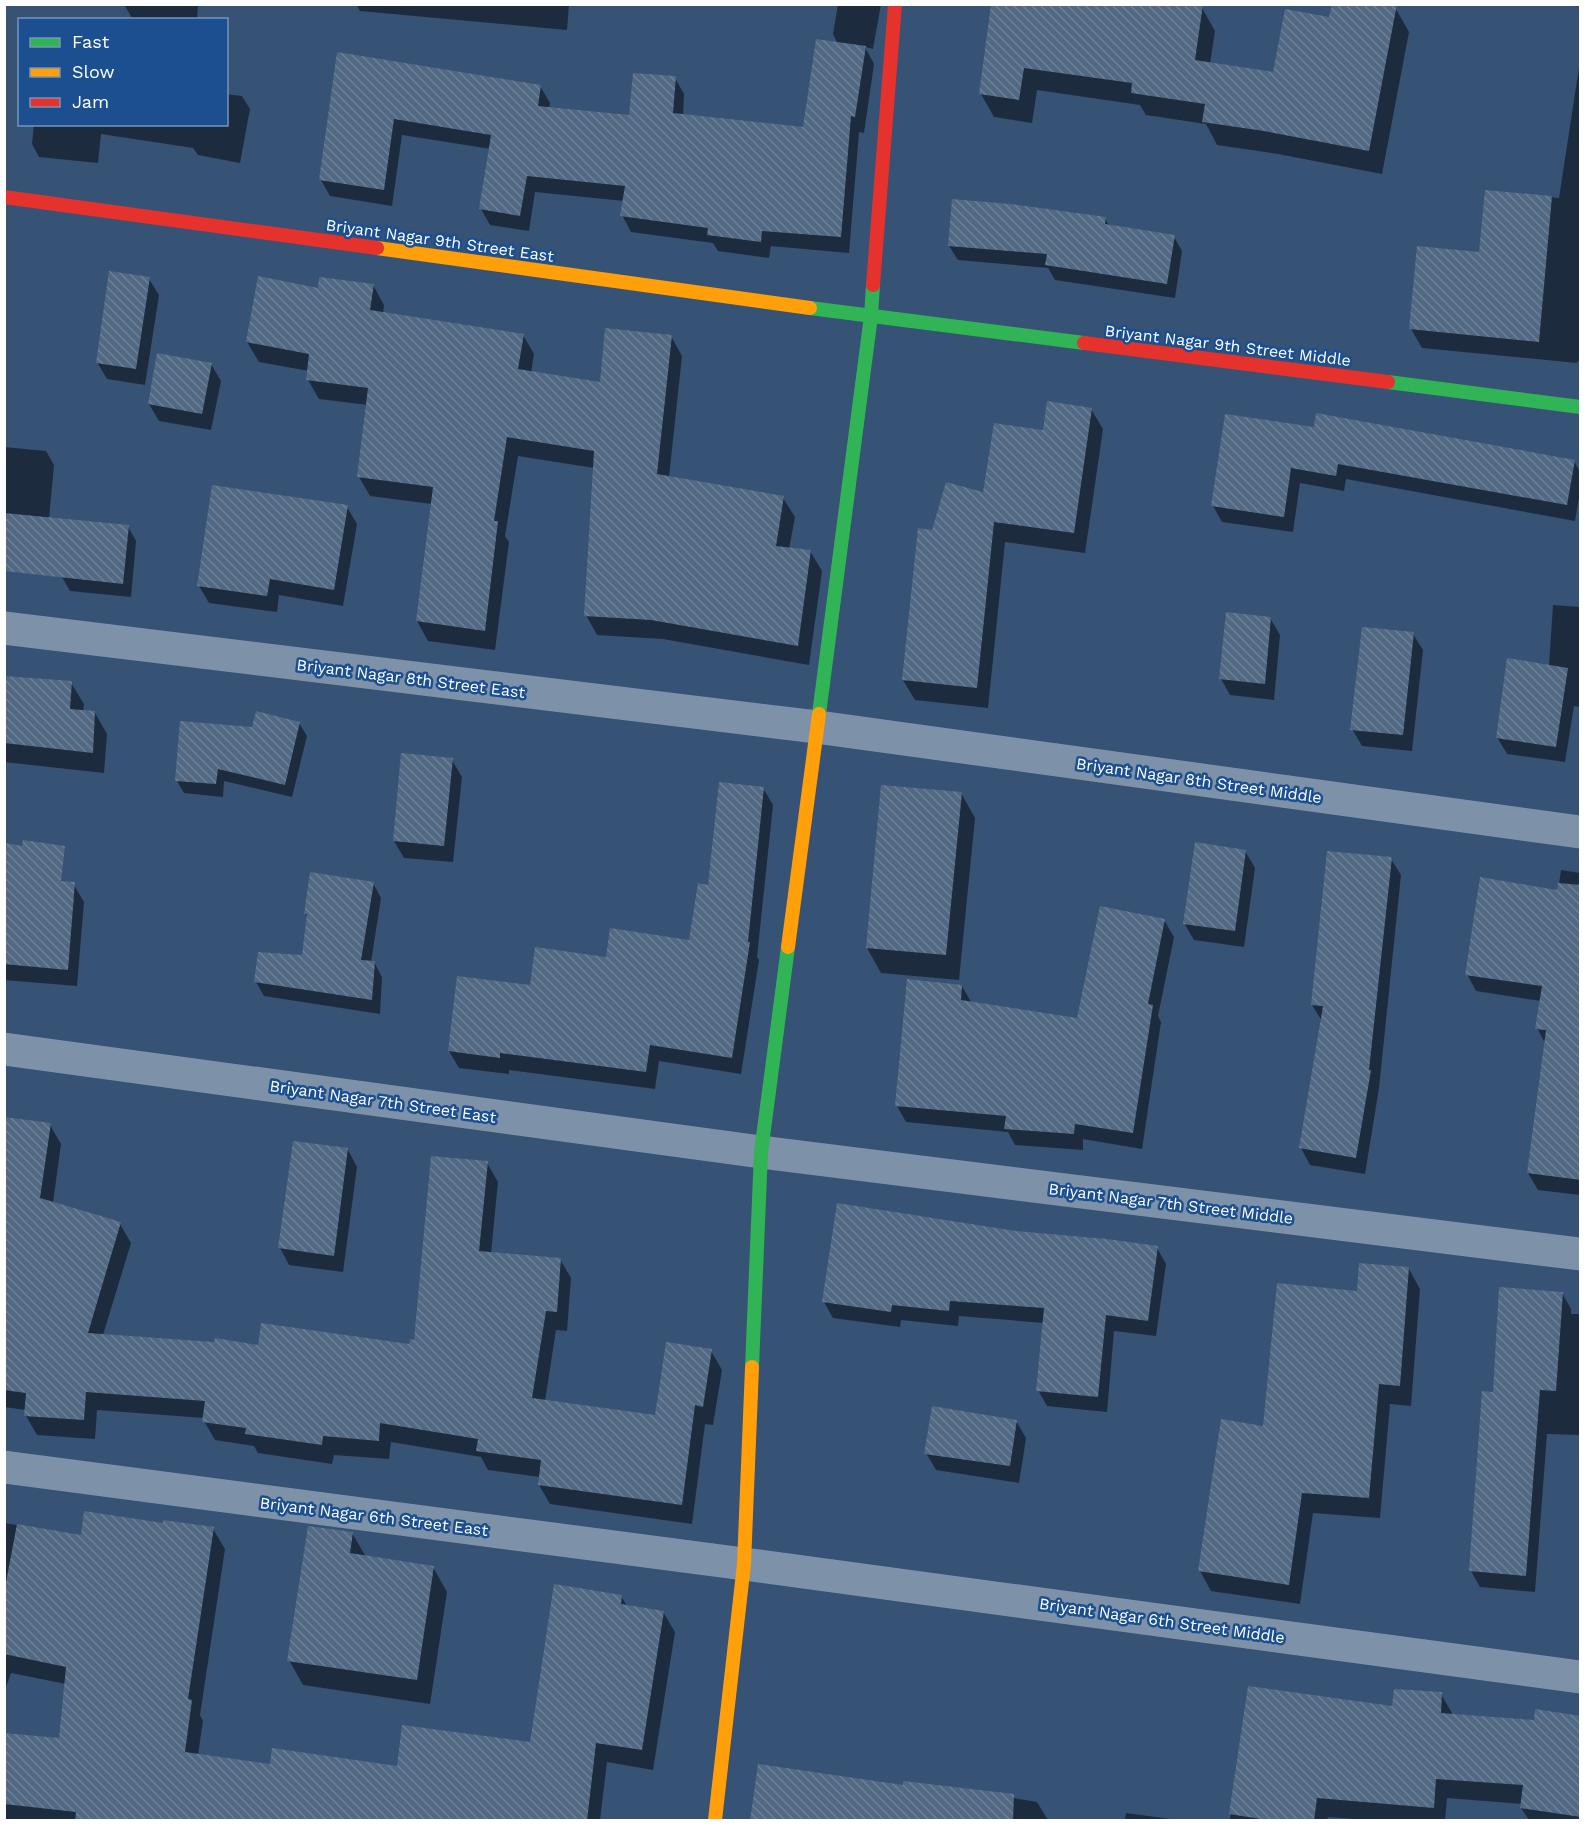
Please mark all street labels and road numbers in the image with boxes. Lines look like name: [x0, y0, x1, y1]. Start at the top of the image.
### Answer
street label: Briyant Nagar 9th Street East: [325, 215, 555, 266]
street label: Briyant Nagar 9th Street Middle: [1104, 321, 1352, 370]
street label: Briyant Nagar 8th Street East: [296, 655, 527, 702]
street label: Briyant Nagar 8th Street Middle: [1075, 754, 1323, 807]
street label: Briyant Nagar 7th Street East: [268, 1076, 498, 1127]
street label: Briyant Nagar 7th Street Middle: [1048, 1179, 1294, 1228]
street label: Briyant Nagar 6th Street East: [259, 1493, 490, 1540]
street label: Briyant Nagar 6th Street Middle: [1038, 1594, 1286, 1647]

